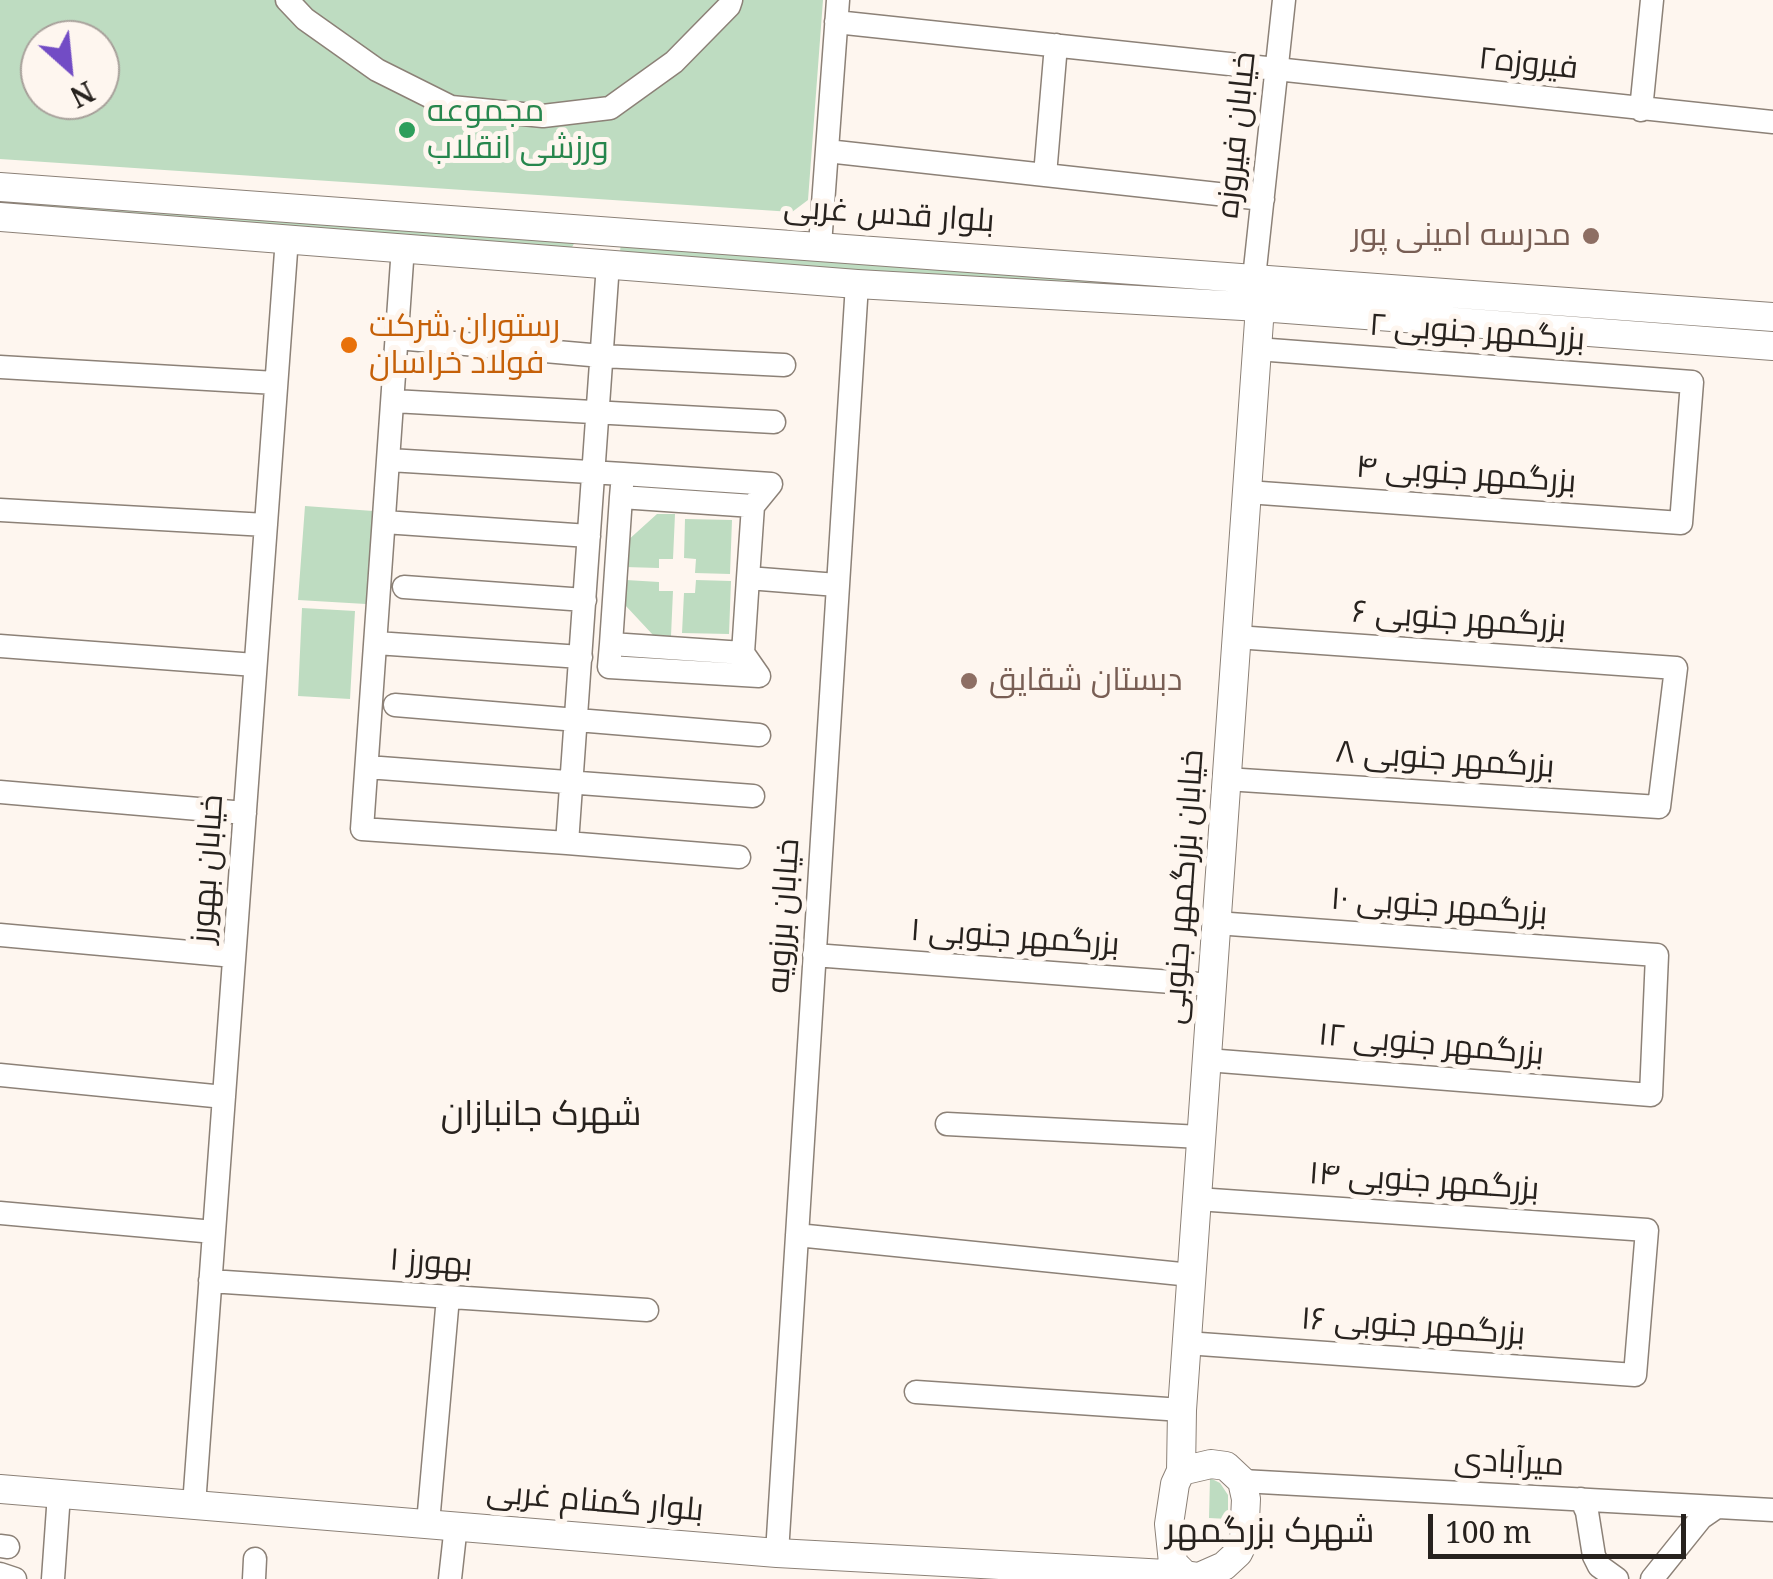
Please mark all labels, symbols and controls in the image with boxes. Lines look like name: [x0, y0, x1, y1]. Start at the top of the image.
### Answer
north arrow: [20, 20, 120, 120]
street label: فیروزه۲: [1476, 40, 1580, 88]
street label: خیابان فیروزه: [1209, 50, 1265, 220]
text: N: [64, 73, 101, 117]
place label: مجموعه ورزشی انقلاب: [427, 93, 609, 168]
marker: مجموعه ورزشی انقلاب: [396, 119, 418, 141]
street label: بلوار قدس غربی: [782, 188, 996, 242]
place label: مدرسه امینی پور: [1352, 217, 1571, 255]
marker: مدرسه امینی پور: [1580, 225, 1602, 247]
street label: بزرگمهر جنوبی ۲: [1368, 306, 1586, 360]
place label: رستوران شرکت فولاد خراسان: [369, 308, 560, 383]
marker: رستوران شرکت فولاد خراسان: [338, 334, 360, 356]
street label: بزرگمهر جنوبی ۴: [1354, 448, 1578, 502]
street label: بزرگمهر جنوبی ۶: [1350, 593, 1568, 647]
place label: دبستان شقایق: [989, 662, 1183, 700]
marker: دبستان شقایق: [958, 670, 980, 692]
street label: بزرگمهر جنوبی ۸: [1334, 733, 1556, 787]
street label: خیابان بزرگمهر جنوبی: [1155, 748, 1213, 1026]
street label: خیابان بهورز: [184, 793, 232, 945]
street label: خیابان برزویه: [759, 837, 809, 995]
street label: بزرگمهر جنوبی ۱۰: [1329, 880, 1549, 934]
street label: بزرگمهر جنوبی ۱: [909, 912, 1121, 964]
street label: بزرگمهر جنوبی ۱۲: [1317, 1016, 1545, 1074]
district label: شهرک جانبازان: [441, 1094, 641, 1136]
street label: بزرگمهر جنوبی ۱۴: [1308, 1155, 1540, 1209]
street label: بهورز ۱: [388, 1241, 474, 1285]
street label: بزرگمهر جنوبی ۱۶: [1300, 1300, 1526, 1354]
street label: میرآبادی: [1453, 1441, 1565, 1485]
street label: بلوار گمنام غربی: [485, 1473, 705, 1531]
scale bar: [1433, 1494, 1690, 1556]
district label: شهرک بزرگمهر: [1166, 1511, 1374, 1553]
text: 100 m: [1445, 1511, 1531, 1552]

